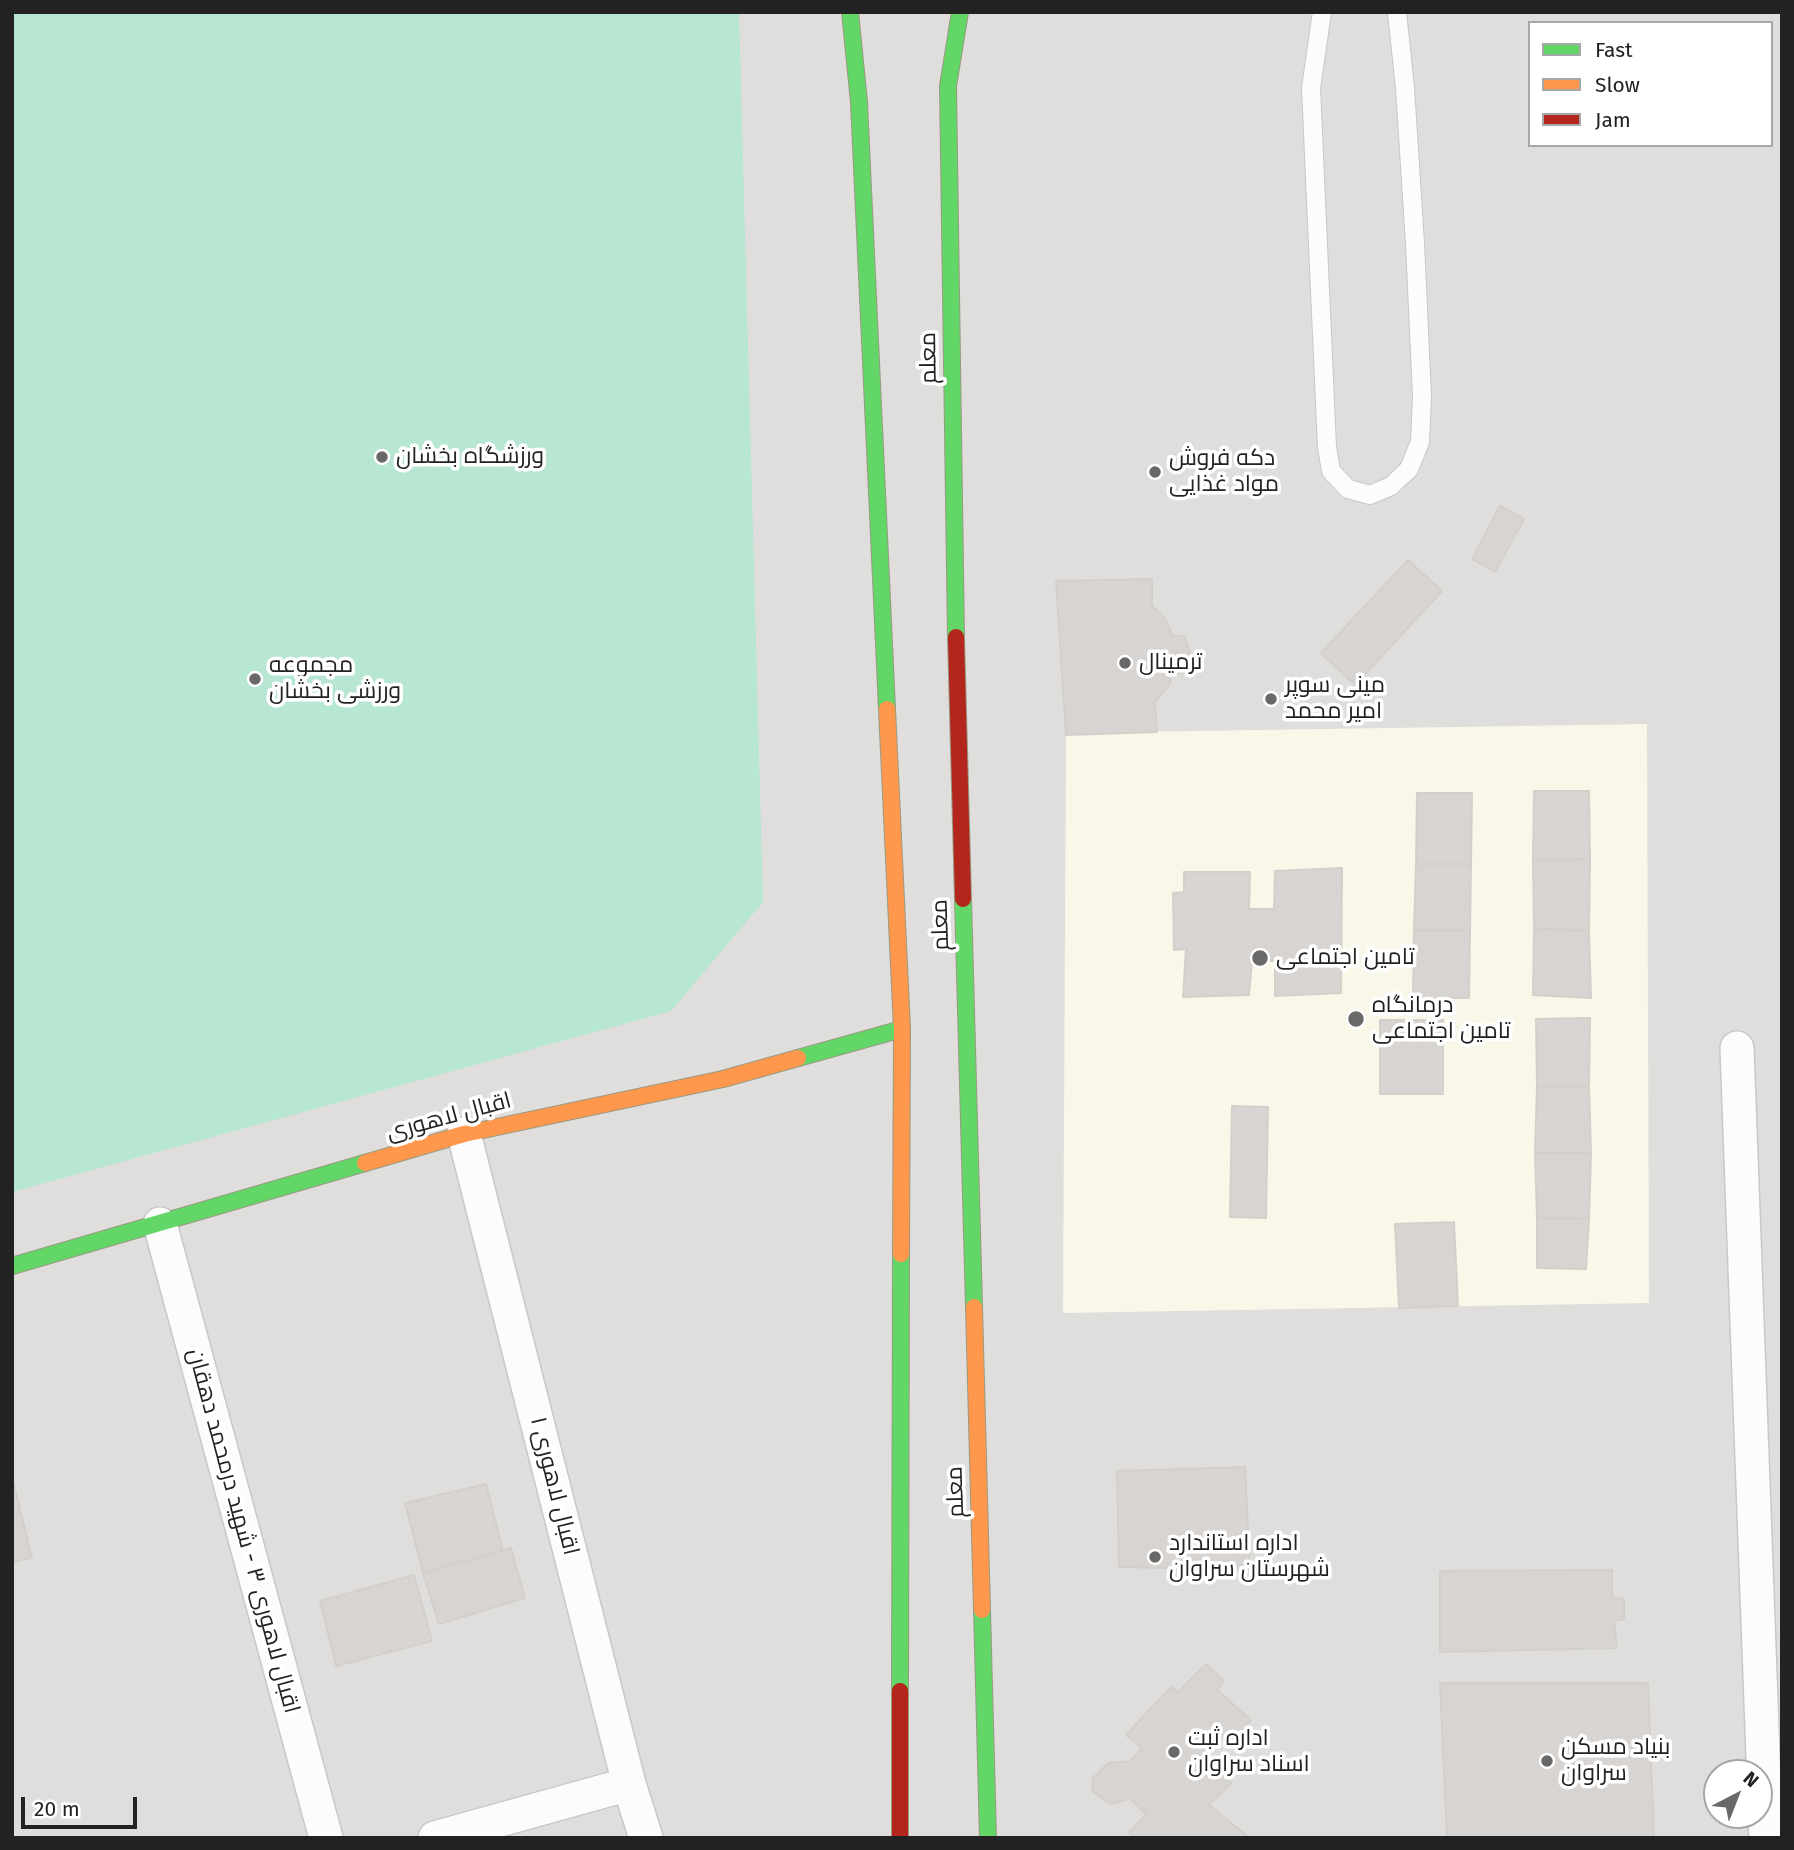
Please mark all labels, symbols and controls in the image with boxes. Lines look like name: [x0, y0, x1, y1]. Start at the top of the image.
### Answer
legend: [1528, 21, 1773, 147]
text: Fast: [1595, 37, 1633, 63]
text: Slow: [1595, 72, 1640, 98]
text: Jam: [1595, 107, 1631, 133]
street label: معلم: [915, 332, 943, 384]
place label: ورزشگاه بخشان: [396, 443, 544, 471]
place label: دکه فروش مواد غذایی: [1169, 445, 1279, 499]
marker: ورزشگاه بخشان: [374, 449, 390, 465]
marker: دکه فروش مواد غذایی: [1147, 464, 1163, 480]
place label: ترمینال: [1139, 649, 1202, 677]
place label: مجموعه ورزشی بخشان: [269, 652, 401, 706]
marker: ترمینال: [1117, 655, 1133, 671]
marker: مجموعه ورزشی بخشان: [247, 671, 263, 687]
place label: مینی سوپر امیر محمد: [1285, 672, 1385, 726]
marker: مینی سوپر امیر محمد: [1263, 691, 1279, 707]
street label: معلم: [926, 899, 956, 951]
place label: تامین اجتماعی: [1276, 944, 1415, 972]
marker: تامین اجتماعی: [1250, 948, 1270, 968]
place label: درمانگاه تامین اجتماعی: [1372, 992, 1511, 1046]
marker: درمانگاه تامین اجتماعی: [1346, 1009, 1366, 1029]
street label: اقبال لاهوری: [384, 1087, 514, 1147]
street label: اقبال لاهوری ۳ - شهید درمحمد دهقان: [181, 1346, 305, 1716]
street label: اقبال لاهوری ۱: [524, 1414, 584, 1558]
street label: معلم: [941, 1466, 971, 1518]
place label: اداره استاندارد شهرستان سراوان: [1169, 1530, 1330, 1584]
marker: اداره استاندارد شهرستان سراوان: [1147, 1549, 1163, 1565]
place label: اداره ثبت اسناد سراوان: [1188, 1725, 1310, 1779]
place label: بنیاد مسکن سراوان: [1561, 1734, 1670, 1788]
marker: اداره ثبت اسناد سراوان: [1166, 1744, 1182, 1760]
marker: بنیاد مسکن سراوان: [1539, 1753, 1555, 1769]
north arrow: [1703, 1759, 1773, 1829]
text: N: [1739, 1767, 1763, 1792]
scale bar: [24, 1784, 140, 1828]
text: 20 m: [34, 1796, 80, 1822]

